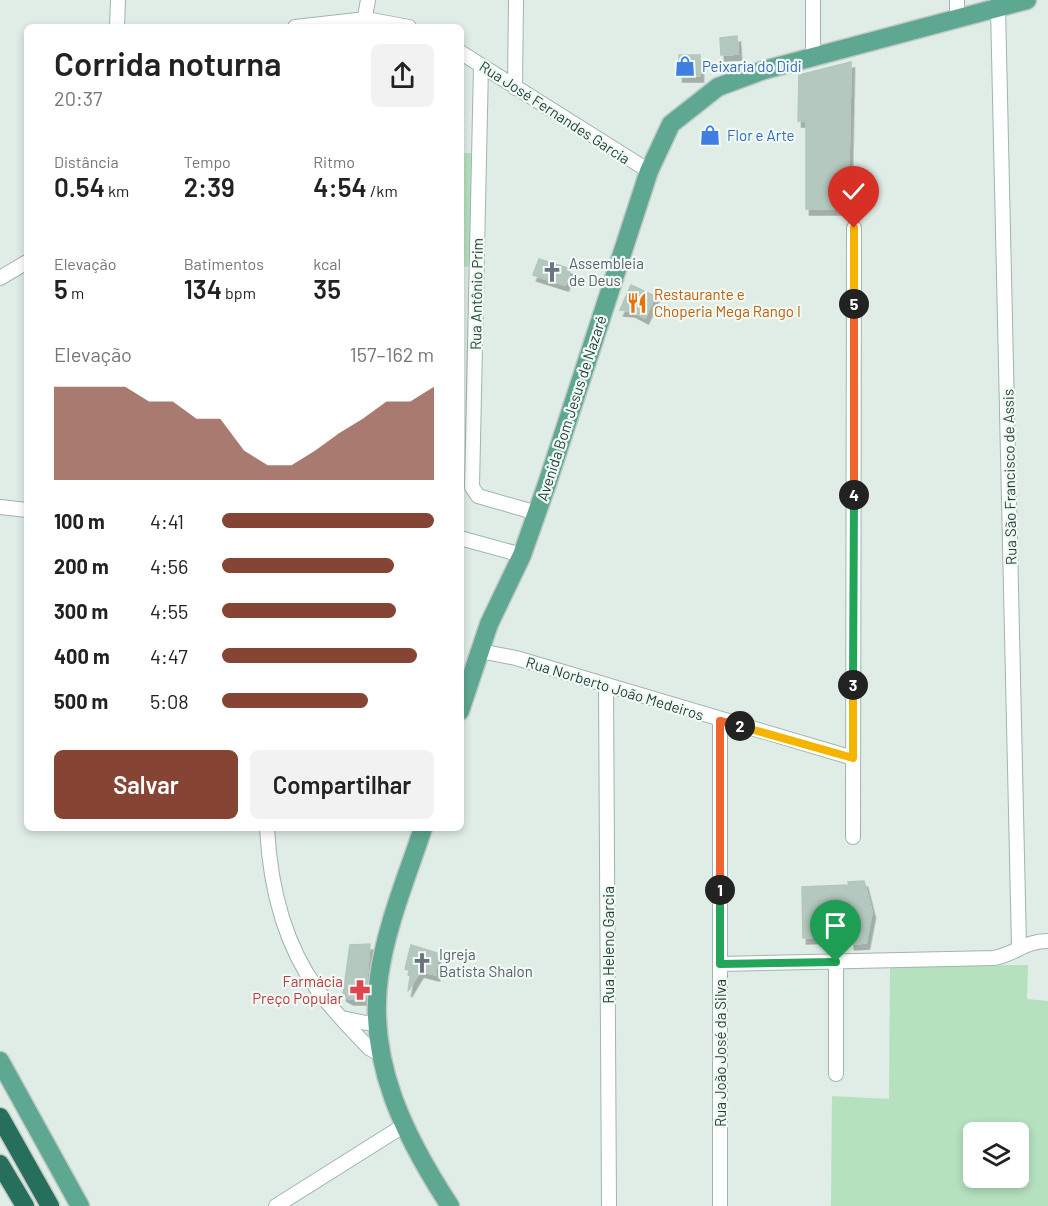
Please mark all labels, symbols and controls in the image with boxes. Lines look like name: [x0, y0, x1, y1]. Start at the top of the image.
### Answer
text: Corrida noturna: [54, 43, 281, 83]
button: share: [371, 44, 434, 107]
shop icon: Peixaria do Didi: [673, 54, 697, 78]
street label: Rua José Fernandes Garcia: [476, 57, 634, 167]
place label: Peixaria do Didi: [702, 57, 802, 75]
text: 20:37: [54, 86, 103, 110]
shop icon: Flor e Arte: [698, 123, 722, 147]
place label: Flor e Arte: [727, 126, 795, 144]
text: Distância: [54, 152, 119, 171]
text: Tempo: [184, 152, 231, 171]
text: Ritmo: [313, 152, 355, 171]
pin: [828, 166, 879, 228]
text: 0.54: [54, 171, 105, 202]
text: 2:39: [184, 171, 235, 202]
text: 4:54: [313, 171, 367, 202]
icon: check: [837, 175, 870, 208]
text: km: [105, 181, 129, 200]
text: /km: [367, 181, 398, 200]
street label: Rua Antônio Prim: [466, 238, 486, 350]
text: Elevação: [54, 254, 116, 273]
text: Batimentos: [184, 254, 264, 273]
text: kcal: [313, 254, 341, 273]
place label: Assembleia de Deus: [569, 254, 644, 289]
church icon: Assembleia de Deus: [540, 260, 564, 284]
text: 5: [54, 273, 68, 304]
text: 134: [184, 273, 222, 304]
text: 35: [313, 273, 341, 304]
text: m: [68, 283, 84, 302]
text: bpm: [222, 283, 256, 302]
place label: Restaurante e Choperia Mega Rango I: [654, 285, 801, 320]
pin: 5: [839, 289, 869, 319]
restaurant icon: Restaurante e Choperia Mega Rango I: [625, 291, 649, 315]
text: 5: [850, 294, 858, 313]
street label: Avenida Bom Jesus de Nazaré: [532, 313, 610, 503]
text: Elevação: [54, 342, 132, 366]
text: 157–162 m: [350, 342, 434, 366]
street label: Rua São Francisco de Assis: [998, 389, 1020, 565]
pin: 4: [839, 480, 869, 510]
text: 4: [849, 485, 859, 504]
text: 100 m: [54, 509, 105, 533]
text: 4:41: [150, 509, 184, 533]
text: 200 m: [54, 554, 109, 578]
text: 4:56: [150, 554, 188, 578]
text: 300 m: [54, 599, 108, 623]
text: 4:55: [150, 599, 188, 623]
text: 400 m: [54, 644, 110, 668]
text: 4:47: [150, 644, 188, 668]
street label: Rua Norberto João Medeiros: [524, 652, 706, 724]
pin: 3: [838, 670, 868, 700]
text: 3: [849, 675, 857, 694]
text: 500 m: [54, 689, 108, 713]
text: 5:08: [150, 689, 189, 713]
pin: 2: [725, 711, 755, 741]
text: 2: [736, 716, 744, 735]
button: Salvar: [54, 750, 238, 819]
button: Compartilhar: [250, 750, 434, 819]
pin: 1: [705, 875, 735, 905]
text: 1: [717, 880, 723, 899]
street label: Rua Heleno Garcia: [599, 886, 617, 1004]
pin: [810, 900, 861, 962]
icon: arrive: [819, 909, 852, 942]
place label: Igreja Batista Shalon: [439, 945, 533, 980]
church icon: Igreja Batista Shalon: [410, 951, 434, 975]
place label: Farmácia Preço Popular: [252, 972, 344, 1007]
pharmacy icon: Farmácia Preço Popular: [348, 978, 372, 1002]
street label: Rua João José da Silva: [711, 979, 729, 1127]
map controls: [963, 1122, 1029, 1188]
button: layers: [963, 1122, 1029, 1188]

